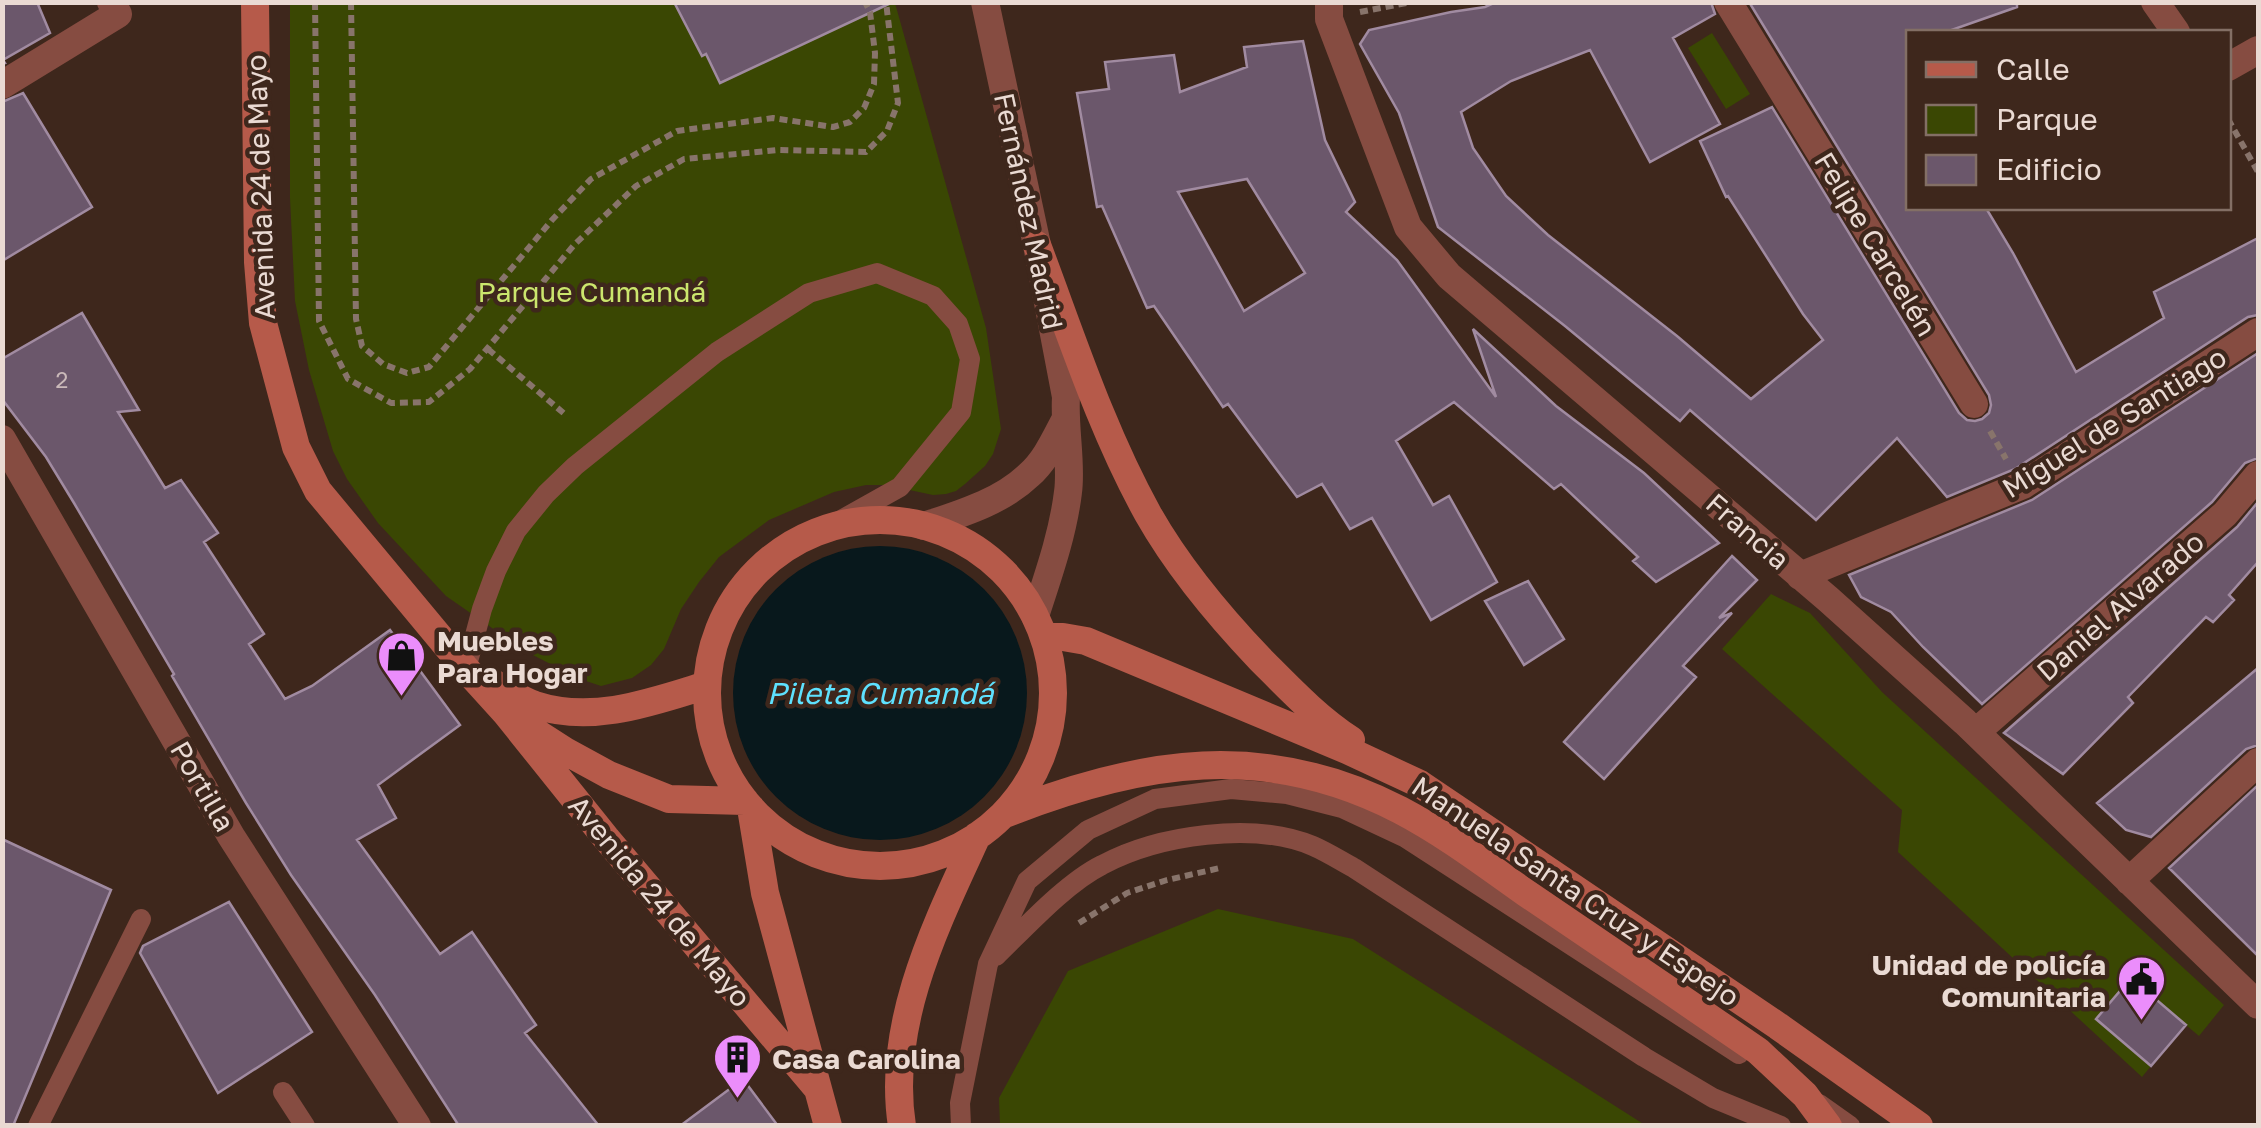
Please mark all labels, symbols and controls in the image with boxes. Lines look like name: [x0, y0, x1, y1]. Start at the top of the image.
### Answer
legend: [1906, 30, 2231, 210]
text: Calle: [1996, 51, 2070, 87]
street label: Avenida 24 de Mayo: [239, 54, 281, 320]
street label: Fernández Madrid: [988, 90, 1070, 332]
text: Parque: [1996, 101, 2098, 137]
street label: Felipe Carcelén: [1808, 146, 1944, 342]
text: Edificio: [1996, 151, 2102, 187]
park label: Parque Cumandá: [478, 275, 706, 308]
street label: Miguel de Santiago: [1996, 340, 2232, 504]
house number: 2: [56, 366, 68, 393]
street label: Francia: [1700, 486, 1796, 576]
street label: Daniel Alvarado: [2030, 525, 2210, 687]
place label: Muebles Para Hogar: [437, 624, 588, 689]
shop icon: Muebles Para Hogar: [376, 630, 428, 698]
water label: Pileta Cumandá: [767, 675, 996, 711]
street label: Portilla: [164, 735, 242, 837]
street label: Manuela Santa Cruz y Espejo: [1406, 769, 1746, 1013]
street label: Avenida 24 de Mayo: [562, 789, 758, 1013]
place label: Unidad de policía Comunitaria: [1871, 948, 2106, 1013]
public building icon: Unidad de policía Comunitaria: [2115, 954, 2167, 1022]
building icon: Casa Carolina: [711, 1032, 763, 1100]
place label: Casa Carolina: [772, 1042, 961, 1075]

